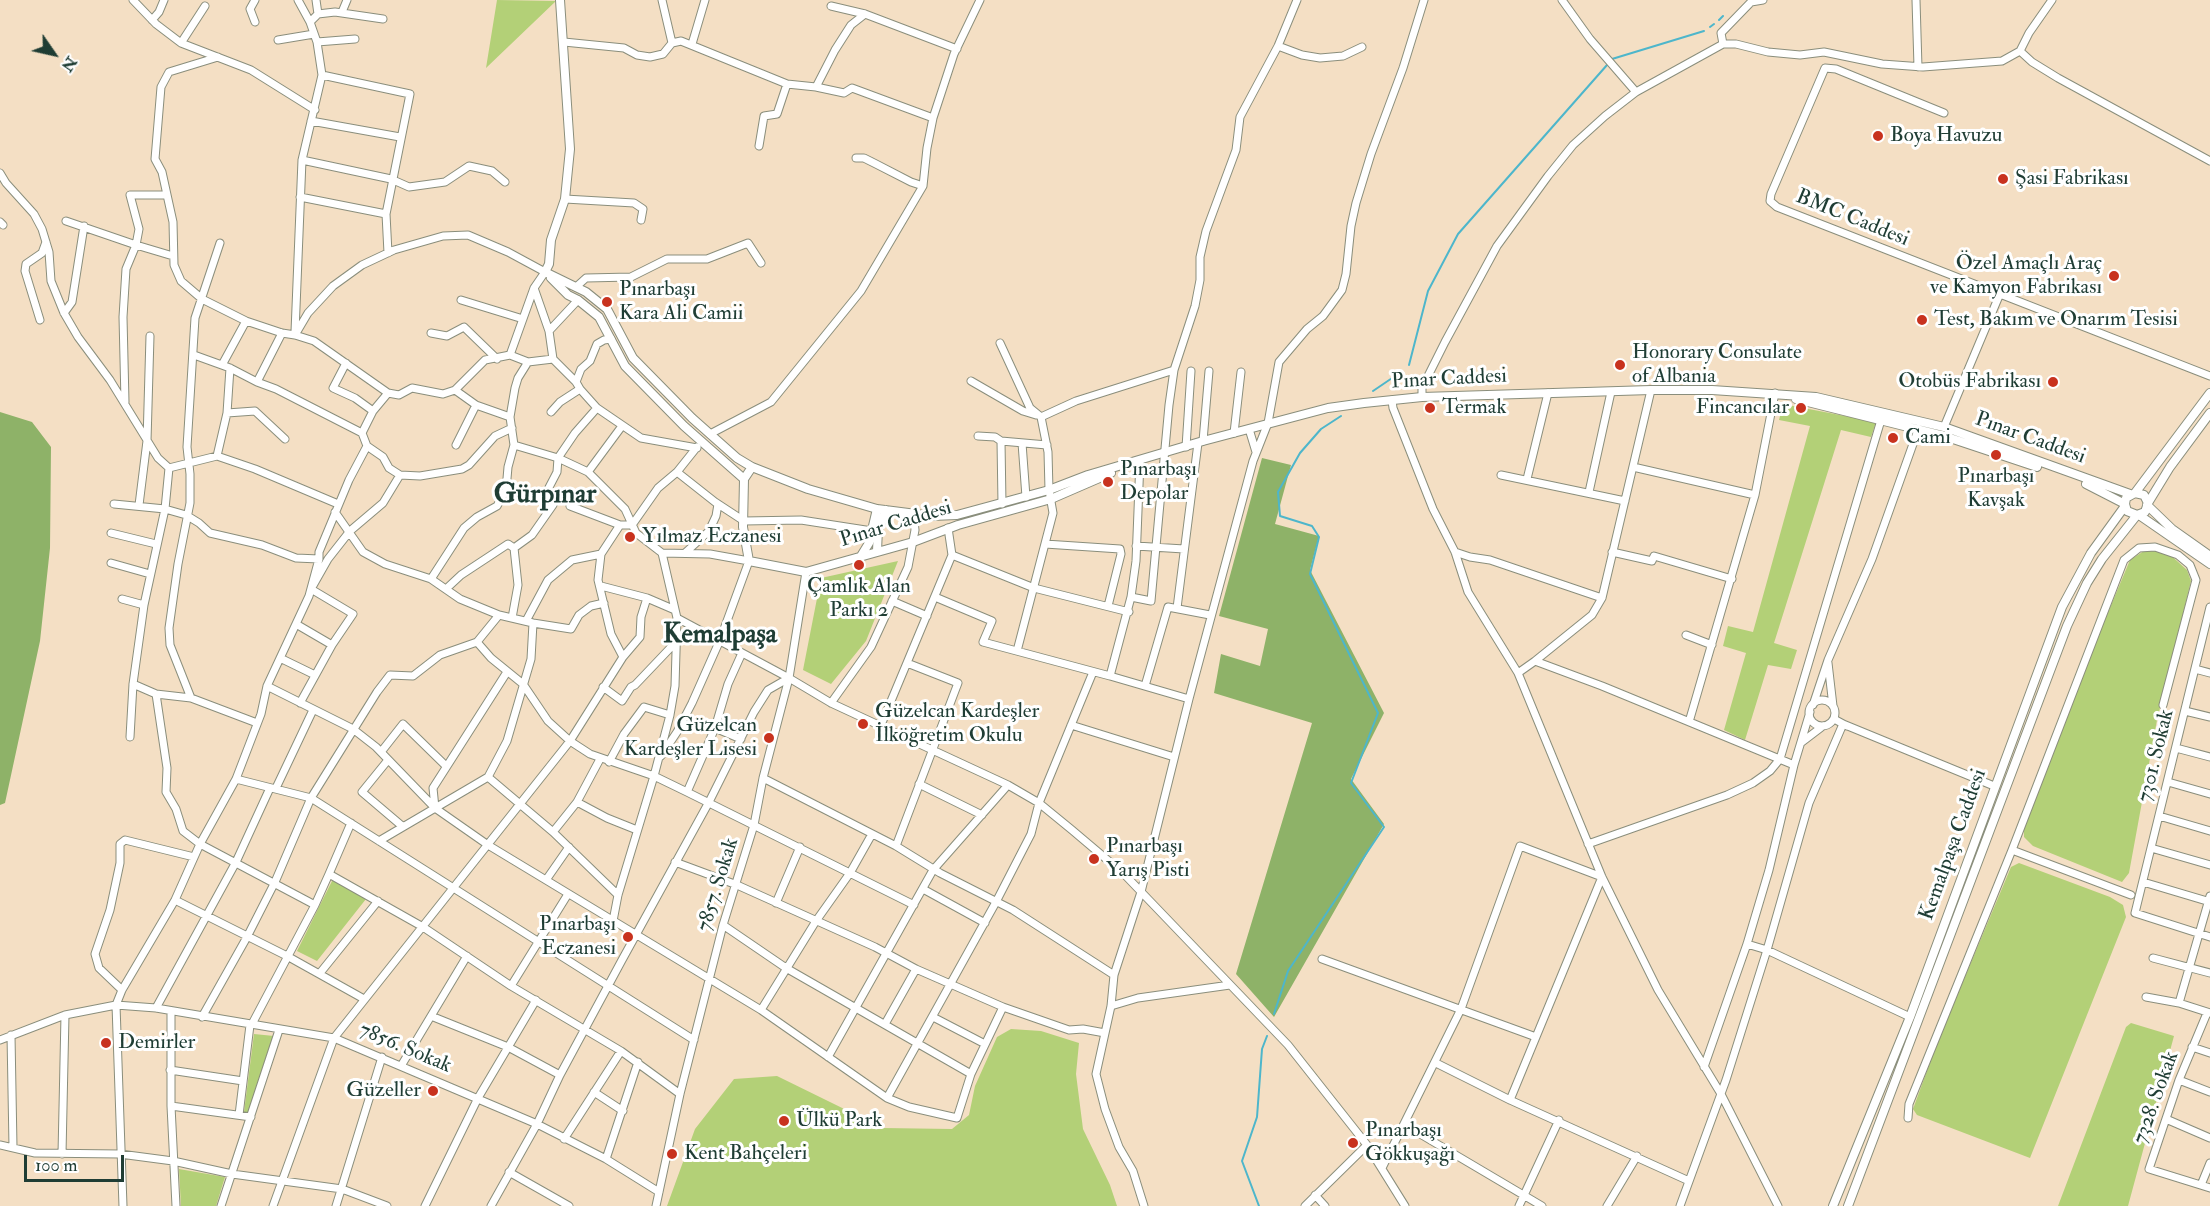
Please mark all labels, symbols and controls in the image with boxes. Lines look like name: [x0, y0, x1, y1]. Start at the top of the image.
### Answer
north arrow: [24, 24, 84, 84]
text: N: [57, 53, 81, 76]
place label: Boya Havuzu: [1890, 123, 2002, 149]
marker: Boya Havuzu: [1871, 129, 1885, 143]
place label: Şasi Fabrikası: [2015, 166, 2129, 192]
marker: Şasi Fabrikası: [1996, 172, 2010, 186]
street label: BMC Caddesi: [1792, 185, 1912, 253]
place label: Özel Amaçlı Araç ve Kamyon Fabrikası: [1930, 251, 2102, 301]
marker: Özel Amaçlı Araç ve Kamyon Fabrikası: [2107, 269, 2121, 283]
place label: Pınarbaşı Kara Ali Camii: [619, 277, 743, 327]
marker: Pınarbaşı Kara Ali Camii: [600, 295, 614, 309]
place label: Test, Bakım ve Onarım Tesisi: [1934, 307, 2178, 333]
marker: Test, Bakım ve Onarım Tesisi: [1915, 313, 1929, 327]
place label: Honorary Consulate of Albania: [1632, 340, 1802, 390]
marker: Honorary Consulate of Albania: [1613, 358, 1627, 372]
street label: Pınar Caddesi: [1391, 364, 1507, 396]
place label: Otobüs Fabrikası: [1898, 369, 2041, 395]
marker: Otobüs Fabrikası: [2046, 375, 2060, 389]
place label: Termak: [1442, 395, 1507, 421]
place label: Fincancılar: [1696, 395, 1789, 421]
marker: Termak: [1423, 401, 1437, 415]
marker: Fincancılar: [1794, 401, 1808, 415]
street label: Pınar Caddesi: [1971, 407, 2089, 471]
place label: Cami: [1905, 425, 1951, 451]
marker: Cami: [1886, 431, 1900, 445]
marker: Pınarbaşı Kavşak: [1989, 448, 2003, 462]
place label: Pınarbaşı Depolar: [1120, 457, 1197, 507]
place label: Pınarbaşı Kavşak: [1958, 464, 2034, 514]
marker: Pınarbaşı Depolar: [1101, 475, 1115, 489]
district label: Gürpınar: [494, 480, 596, 512]
street label: Pınar Caddesi: [837, 496, 955, 554]
place label: Yılmaz Eczanesi: [642, 524, 782, 550]
marker: Yılmaz Eczanesi: [623, 530, 637, 544]
marker: Çamlık Alan Parkı 2: [852, 558, 866, 572]
place label: Çamlık Alan Parkı 2: [807, 574, 911, 624]
district label: Kemalpaşa: [663, 620, 777, 652]
place label: Güzelcan Kardeşler İlköğretim Okulu: [875, 699, 1039, 749]
street label: 7301. Sokak: [2133, 707, 2181, 805]
place label: Güzelcan Kardeşler Lisesi: [624, 713, 757, 763]
marker: Güzelcan Kardeşler İlköğretim Okulu: [856, 717, 870, 731]
marker: Güzelcan Kardeşler Lisesi: [762, 731, 776, 745]
street label: Kemalpaşa Caddesi: [1915, 766, 1993, 924]
place label: Pınarbaşı Yarış Pisti: [1106, 834, 1190, 884]
street label: 7857. Sokak: [693, 835, 745, 935]
marker: Pınarbaşı Yarış Pisti: [1087, 852, 1101, 866]
place label: Pınarbaşı Eczanesi: [539, 912, 616, 962]
marker: Pınarbaşı Eczanesi: [621, 930, 635, 944]
street label: 7856. Sokak: [355, 1018, 455, 1080]
place label: Demirler: [118, 1030, 195, 1056]
marker: Demirler: [99, 1036, 113, 1050]
street label: 7328. Sokak: [2129, 1048, 2185, 1148]
place label: Güzeller: [346, 1078, 421, 1104]
marker: Güzeller: [426, 1084, 440, 1098]
place label: Ülkü Park: [796, 1108, 882, 1134]
marker: Ülkü Park: [777, 1114, 791, 1128]
place label: Pınarbaşı Gökkuşağı: [1365, 1118, 1455, 1168]
marker: Pınarbaşı Gökkuşağı: [1346, 1136, 1360, 1150]
place label: Kent Bahçeleri: [684, 1141, 807, 1167]
scale bar: [27, 1143, 128, 1181]
marker: Kent Bahçeleri: [665, 1147, 679, 1161]
text: 100 m: [35, 1154, 78, 1177]

